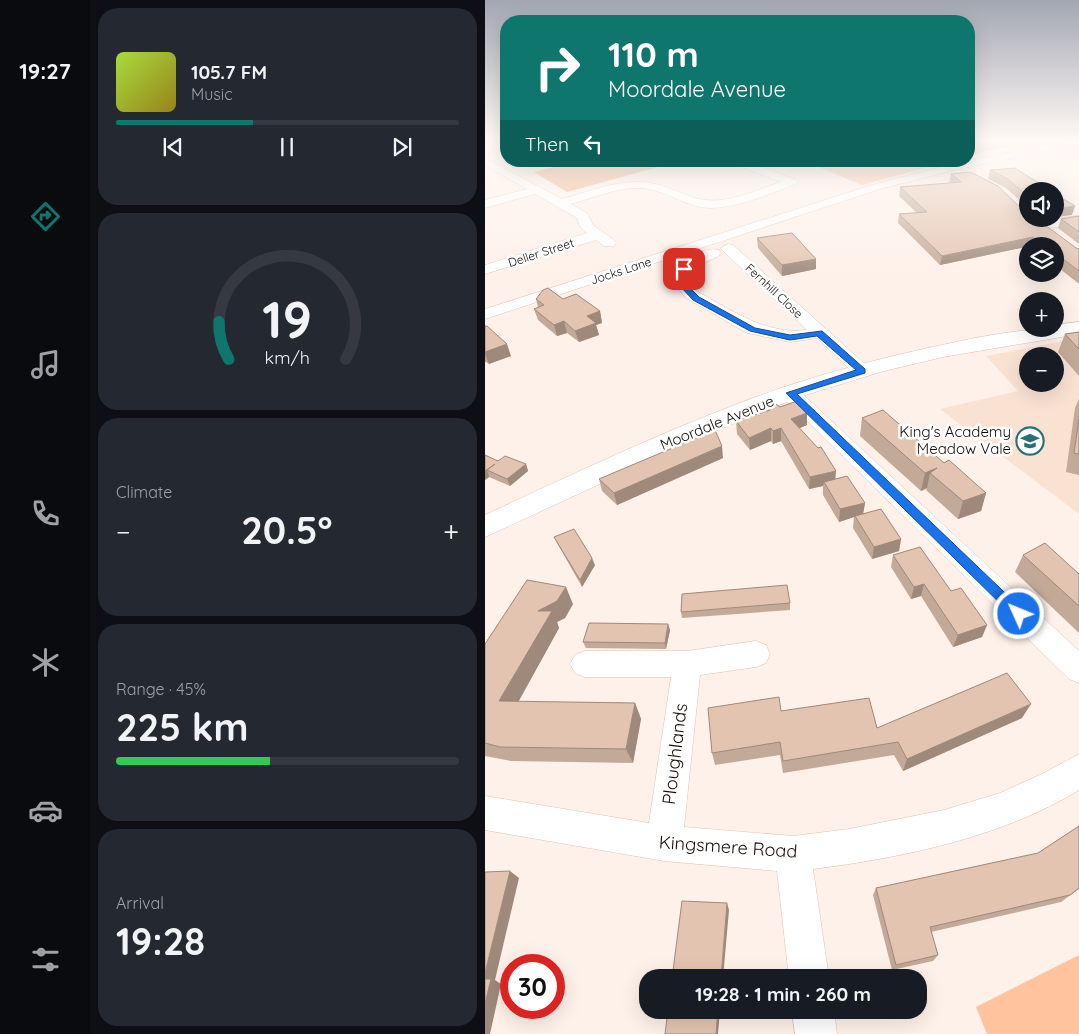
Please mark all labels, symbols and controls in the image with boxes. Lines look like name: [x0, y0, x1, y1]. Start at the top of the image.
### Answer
text: 110 m: [608, 32, 699, 76]
icon: right: [525, 35, 590, 100]
text: 19:27: [19, 57, 71, 85]
text: 105.7 FM: [191, 60, 267, 84]
text: Moordale Avenue: [608, 75, 786, 103]
text: Music: [191, 84, 233, 104]
icon: left: [579, 130, 607, 158]
text: Then: [525, 132, 569, 156]
icon: previous: [159, 133, 187, 161]
icon: pause: [273, 133, 301, 161]
icon: next: [388, 133, 416, 161]
map controls: [1019, 182, 1064, 392]
button: sound: [1019, 182, 1064, 227]
icon: directions: [28, 199, 63, 234]
street label: Deller Street: [506, 235, 576, 270]
button: layers: [1019, 237, 1064, 282]
pin: [663, 248, 705, 290]
street label: Jocks Lane: [589, 254, 653, 287]
icon: arrive: [670, 255, 698, 283]
street label: Fernhill Close: [742, 260, 806, 321]
text: 19: [263, 286, 312, 351]
button: +: [1019, 292, 1064, 337]
text: km/h: [265, 346, 310, 368]
icon: music: [28, 347, 63, 382]
button: −: [1019, 347, 1064, 392]
street label: Moordale Avenue: [657, 391, 777, 454]
place label: King's Academy Meadow Vale: [899, 422, 1011, 458]
school or university icon: King's Academy Meadow Vale: [1015, 426, 1045, 456]
text: Climate: [116, 482, 172, 502]
icon: phone: [28, 496, 63, 531]
text: 20.5°: [241, 506, 333, 554]
text: −: [116, 514, 131, 549]
text: +: [443, 514, 459, 549]
position arrow: [992, 587, 1044, 639]
icon: climate: [28, 645, 63, 680]
text: Range · 45%: [116, 679, 206, 699]
street label: Ploughlands: [657, 702, 692, 806]
text: 225 km: [116, 703, 248, 751]
icon: car: [28, 793, 63, 828]
street label: Kingsmere Road: [658, 830, 798, 863]
text: Arrival: [116, 893, 164, 913]
text: 19:28: [116, 917, 205, 965]
icon: filters: [28, 942, 63, 977]
speed limit sign: 30: [500, 954, 565, 1019]
text: 19:28 · 1 min · 260 m: [695, 982, 871, 1006]

